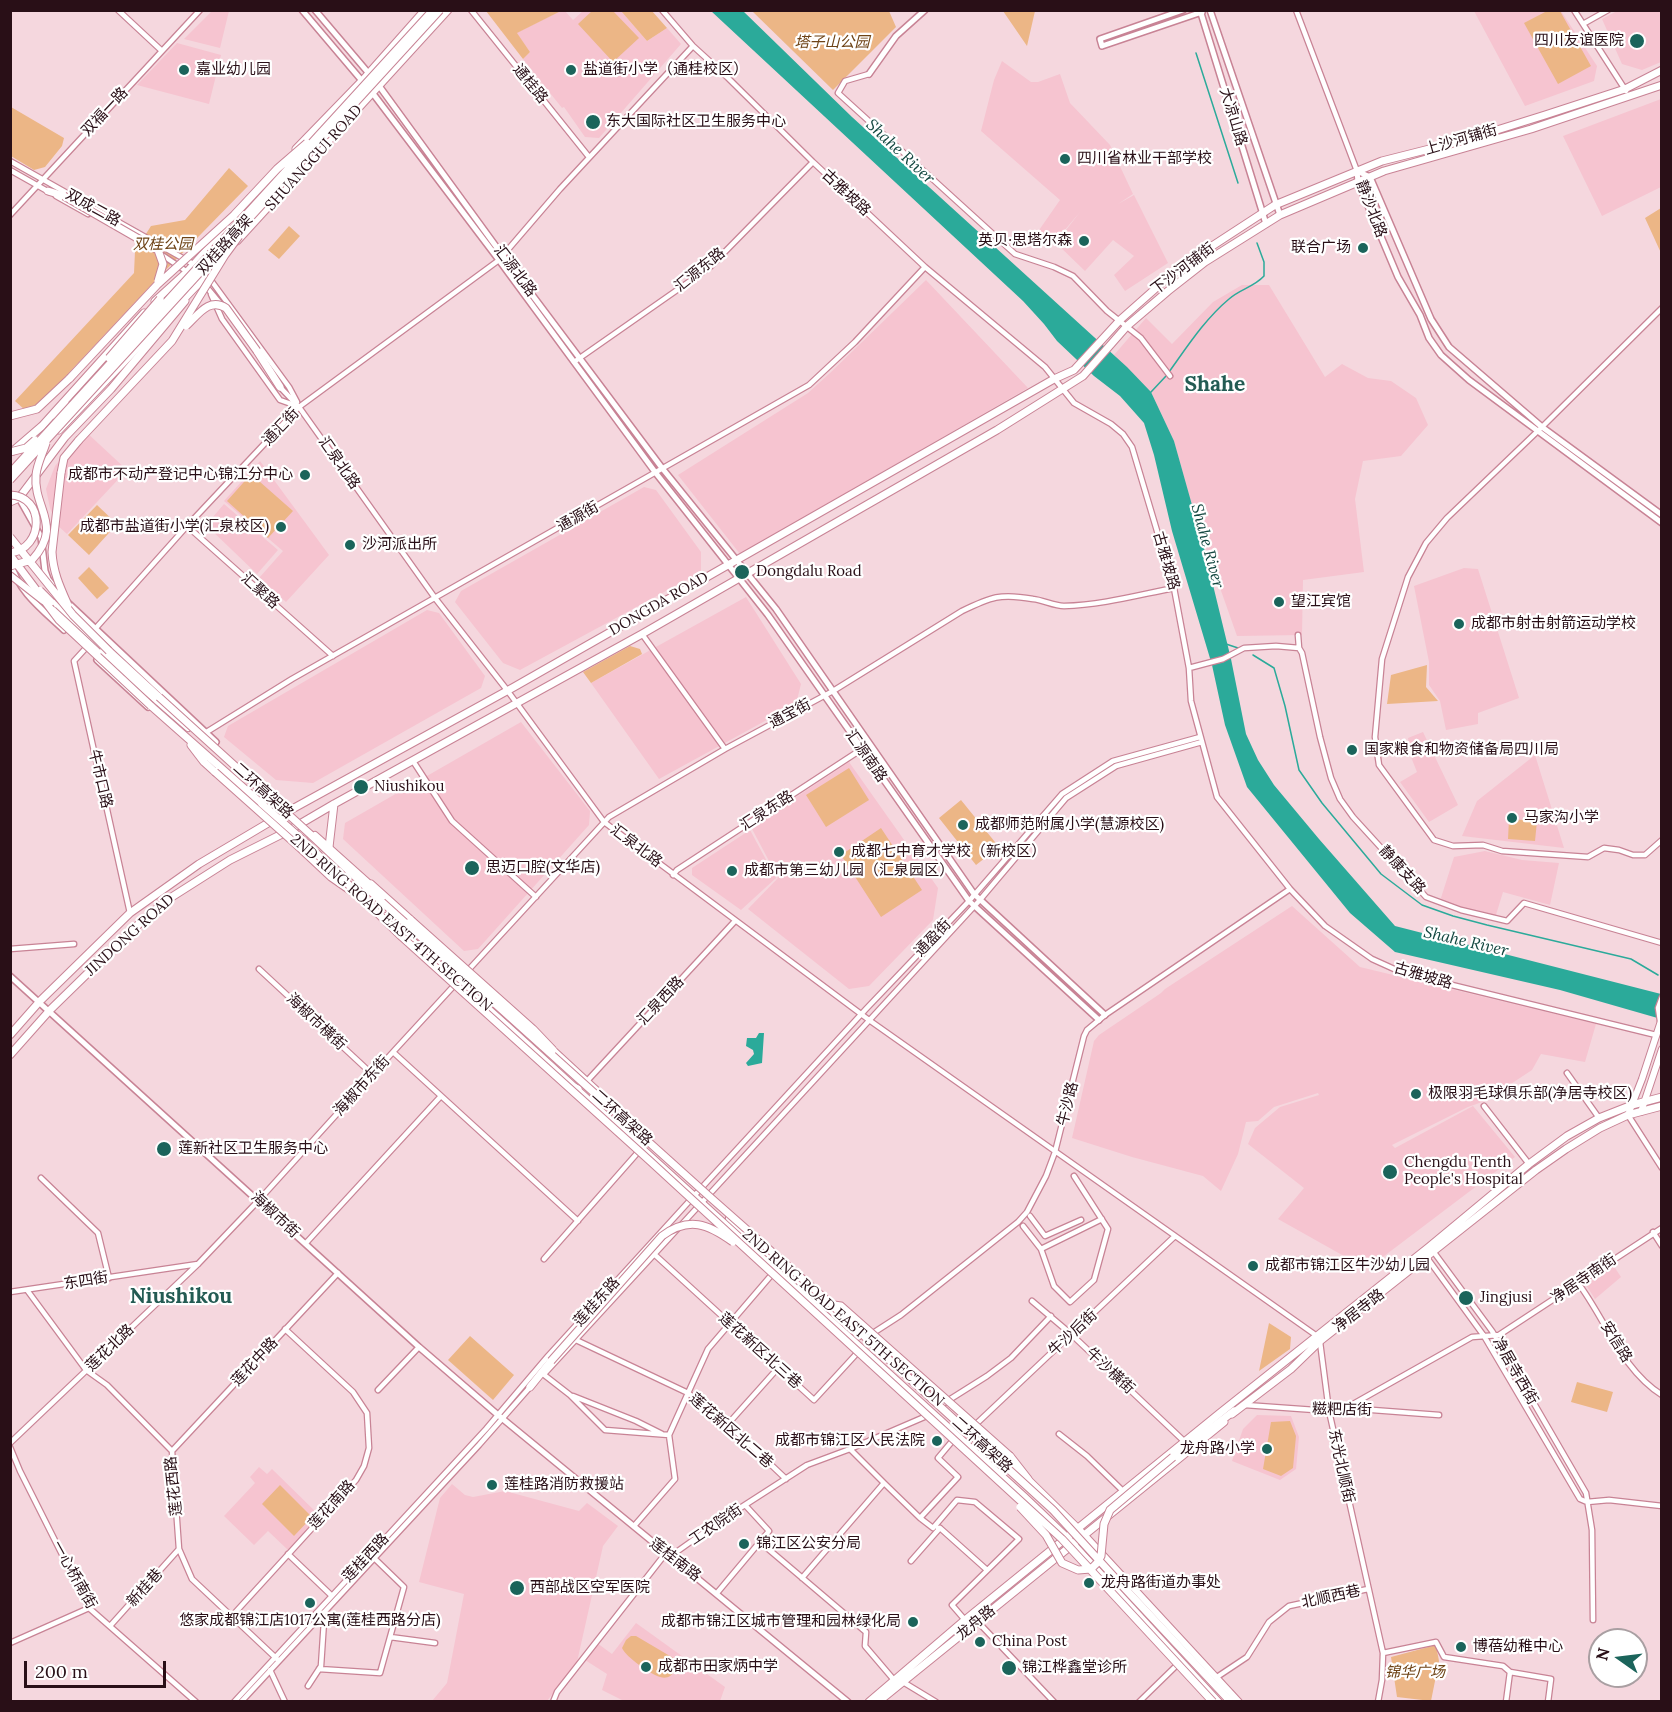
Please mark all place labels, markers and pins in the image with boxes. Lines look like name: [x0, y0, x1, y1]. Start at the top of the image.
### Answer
place label: 四川友谊医院: [1534, 32, 1624, 50]
marker: 四川友谊医院: [1628, 32, 1646, 50]
place label: 嘉业幼儿园: [196, 61, 271, 79]
place label: 盐道街小学（通桂校区）: [583, 61, 748, 79]
marker: 嘉业幼儿园: [177, 63, 191, 77]
marker: 盐道街小学（通桂校区）: [564, 63, 578, 77]
marker: 东大国际社区卫生服务中心: [584, 113, 602, 131]
place label: 东大国际社区卫生服务中心: [606, 113, 786, 131]
place label: 四川省林业干部学校: [1077, 150, 1212, 168]
marker: 四川省林业干部学校: [1058, 152, 1072, 166]
place label: 英贝·思塔尔森: [978, 232, 1072, 250]
marker: 英贝·思塔尔森: [1077, 234, 1091, 248]
place label: 联合广场: [1291, 239, 1351, 257]
marker: 联合广场: [1356, 241, 1370, 255]
place label: 成都市不动产登记中心锦江分中心: [68, 466, 293, 484]
marker: 成都市不动产登记中心锦江分中心: [298, 468, 312, 482]
place label: 成都市盐道街小学(汇泉校区): [80, 518, 269, 536]
marker: 成都市盐道街小学(汇泉校区): [274, 520, 288, 534]
place label: 沙河派出所: [362, 536, 437, 554]
marker: 沙河派出所: [343, 538, 357, 552]
marker: Dongdalu Road: [733, 563, 751, 581]
place label: Dongdalu Road: [756, 563, 862, 581]
place label: 望江宾馆: [1291, 593, 1351, 611]
marker: 望江宾馆: [1272, 595, 1286, 609]
place label: 成都市射击射箭运动学校: [1471, 615, 1636, 633]
marker: 成都市射击射箭运动学校: [1452, 617, 1466, 631]
place label: 国家粮食和物资储备局四川局: [1364, 741, 1559, 759]
marker: 国家粮食和物资储备局四川局: [1345, 743, 1359, 757]
marker: Niushikou: [352, 778, 370, 796]
place label: Niushikou: [374, 778, 444, 796]
place label: 马家沟小学: [1524, 809, 1599, 827]
marker: 马家沟小学: [1505, 811, 1519, 825]
place label: 成都师范附属小学(慧源校区): [975, 816, 1164, 834]
marker: 成都师范附属小学(慧源校区): [956, 818, 970, 832]
place label: 成都七中育才学校（新校区）: [851, 843, 1046, 861]
marker: 成都七中育才学校（新校区）: [832, 845, 846, 859]
marker: 思迈口腔(文华店): [463, 859, 481, 877]
place label: 思迈口腔(文华店): [486, 859, 600, 877]
place label: 成都市第三幼儿园（汇泉园区）: [744, 862, 954, 880]
marker: 成都市第三幼儿园（汇泉园区）: [725, 864, 739, 878]
place label: 极限羽毛球俱乐部(净居寺校区): [1428, 1085, 1632, 1103]
marker: 极限羽毛球俱乐部(净居寺校区): [1409, 1087, 1423, 1101]
marker: 莲新社区卫生服务中心: [155, 1140, 173, 1158]
place label: 莲新社区卫生服务中心: [178, 1140, 328, 1158]
place label: Chengdu Tenth People's Hospital: [1404, 1154, 1523, 1189]
marker: Chengdu Tenth People's Hospital: [1381, 1163, 1399, 1181]
place label: 成都市锦江区牛沙幼儿园: [1265, 1257, 1430, 1275]
marker: 成都市锦江区牛沙幼儿园: [1246, 1259, 1260, 1273]
marker: Jingjusi: [1457, 1289, 1475, 1307]
place label: Jingjusi: [1480, 1289, 1532, 1307]
place label: 成都市锦江区人民法院: [775, 1432, 925, 1450]
marker: 成都市锦江区人民法院: [930, 1434, 944, 1448]
place label: 龙舟路小学: [1180, 1440, 1255, 1458]
marker: 龙舟路小学: [1260, 1442, 1274, 1456]
place label: 莲桂路消防救援站: [504, 1476, 624, 1494]
marker: 莲桂路消防救援站: [485, 1478, 499, 1492]
place label: 锦江区公安分局: [756, 1535, 861, 1553]
marker: 锦江区公安分局: [737, 1537, 751, 1551]
place label: 龙舟路街道办事处: [1101, 1574, 1221, 1592]
marker: 龙舟路街道办事处: [1082, 1576, 1096, 1590]
marker: 西部战区空军医院: [508, 1579, 526, 1597]
place label: 西部战区空军医院: [530, 1579, 650, 1597]
marker: 悠家成都锦江店1017公寓(莲桂西路分店): [303, 1596, 317, 1610]
place label: 悠家成都锦江店1017公寓(莲桂西路分店): [179, 1612, 441, 1630]
place label: 成都市锦江区城市管理和园林绿化局: [661, 1613, 901, 1631]
marker: 成都市锦江区城市管理和园林绿化局: [906, 1615, 920, 1629]
place label: China Post: [992, 1633, 1067, 1651]
marker: China Post: [973, 1635, 987, 1649]
place label: 博蓓幼稚中心: [1473, 1638, 1563, 1656]
marker: 博蓓幼稚中心: [1454, 1640, 1468, 1654]
place label: 成都市田家炳中学: [658, 1658, 778, 1676]
marker: 锦江桦鑫堂诊所: [1000, 1659, 1018, 1677]
place label: 锦江桦鑫堂诊所: [1022, 1659, 1127, 1677]
marker: 成都市田家炳中学: [639, 1660, 653, 1674]

